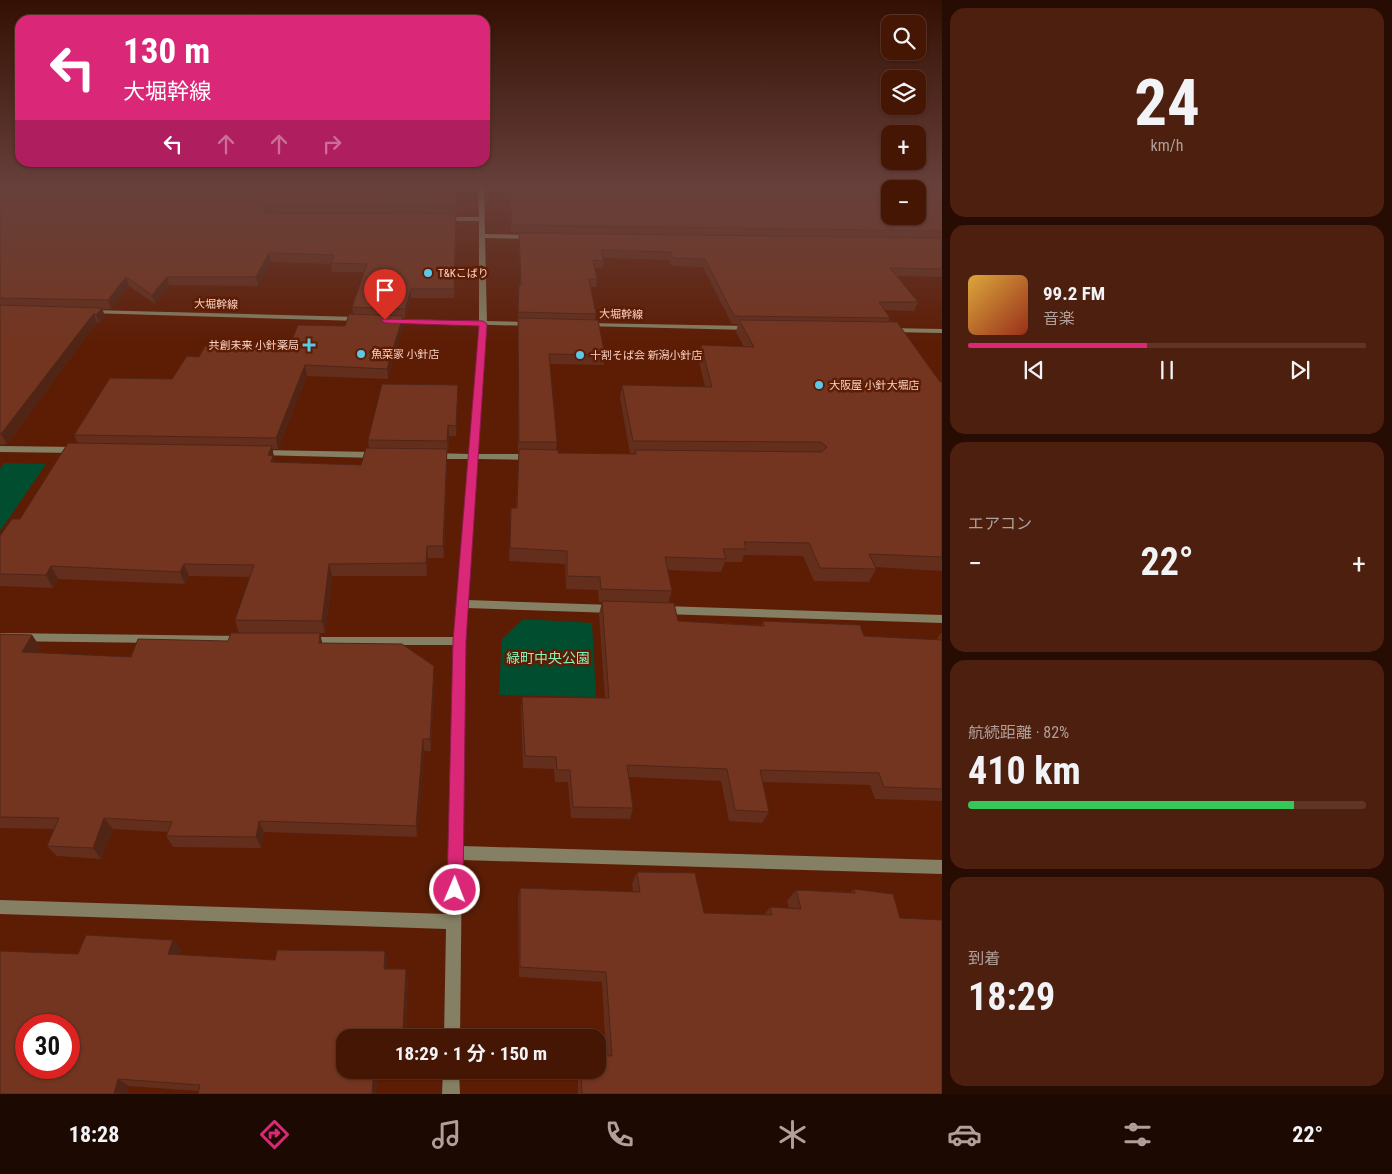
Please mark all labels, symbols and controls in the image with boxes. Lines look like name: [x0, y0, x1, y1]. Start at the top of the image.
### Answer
map controls: [881, 15, 926, 225]
button: search: [881, 15, 926, 60]
text: 130 m: [123, 31, 210, 72]
icon: left: [40, 35, 105, 100]
text: 24: [1134, 65, 1200, 141]
button: layers: [881, 70, 926, 115]
text: 大堀幹線: [123, 79, 211, 104]
button: +: [881, 125, 926, 170]
icon: left: [159, 130, 187, 158]
icon: ahead: [212, 130, 240, 158]
icon: ahead: [265, 130, 293, 158]
icon: right: [318, 130, 346, 158]
text: km/h: [1151, 136, 1183, 155]
button: −: [881, 180, 926, 225]
marker: T&Kこばり: [422, 267, 434, 279]
place label: T&Kこばり: [438, 267, 489, 280]
pin: [364, 269, 406, 320]
icon: arrive: [371, 276, 399, 304]
text: 99.2 FM: [1043, 282, 1105, 305]
street label: 大堀幹線: [194, 298, 238, 311]
street label: 大堀幹線: [599, 308, 643, 321]
text: 音楽: [1043, 309, 1075, 328]
place label: 共創未来 小針薬局: [208, 339, 299, 352]
marker: 共創未来 小針薬局: [303, 339, 315, 351]
marker: 魚菜家 小針店: [355, 348, 367, 360]
place label: 魚菜家 小針店: [371, 348, 440, 361]
marker: 十割そば会 新潟小針店: [574, 349, 586, 361]
place label: 十割そば会 新潟小針店: [590, 349, 703, 362]
icon: previous: [1020, 356, 1048, 384]
icon: pause: [1153, 356, 1181, 384]
icon: next: [1286, 356, 1314, 384]
marker: 大阪屋 小針大堀店: [813, 379, 825, 391]
place label: 大阪屋 小針大堀店: [829, 379, 920, 392]
text: エアコン: [968, 514, 1032, 533]
text: 22°: [1140, 540, 1194, 584]
text: −: [968, 547, 982, 580]
text: +: [1352, 547, 1366, 580]
park label: 緑町中央公園: [506, 650, 590, 666]
text: 航続距離 · 82%: [968, 723, 1069, 742]
text: 410 km: [968, 749, 1081, 793]
position arrow: [428, 863, 480, 915]
text: 到着: [968, 949, 1000, 968]
text: 18:29: [968, 975, 1055, 1019]
speed limit sign: 30: [15, 1014, 80, 1079]
text: 18:29 · 1 分 · 150 m: [395, 1042, 547, 1065]
icon: directions: [257, 1117, 292, 1152]
icon: music: [429, 1117, 464, 1152]
icon: phone: [602, 1117, 637, 1152]
icon: climate: [775, 1117, 810, 1152]
icon: car: [947, 1117, 982, 1152]
icon: filters: [1120, 1117, 1155, 1152]
text: 18:28: [69, 1122, 119, 1147]
text: 22°: [1292, 1122, 1323, 1147]

